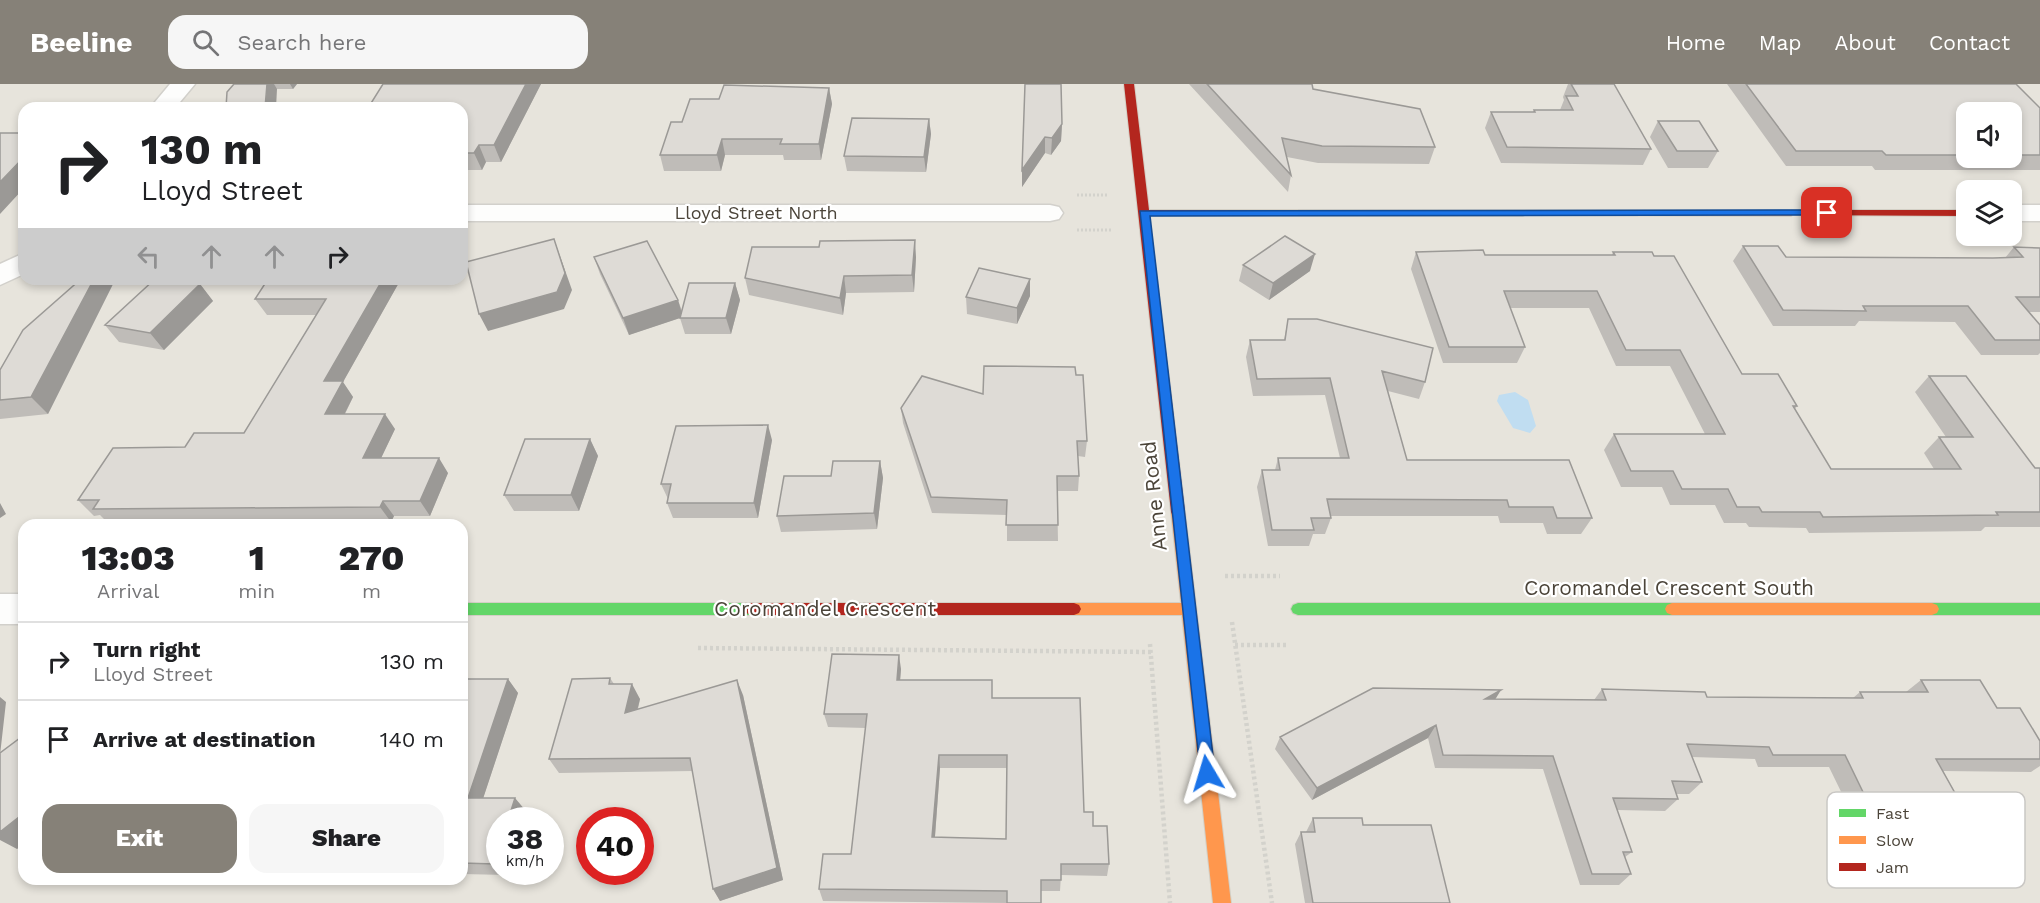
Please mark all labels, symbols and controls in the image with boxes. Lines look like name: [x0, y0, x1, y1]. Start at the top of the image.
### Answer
search box: [168, 15, 588, 69]
text: Beeline: [30, 26, 132, 59]
icon: search: [189, 26, 222, 59]
text: Search here: [237, 30, 366, 55]
text: Home: [1666, 30, 1726, 55]
text: Map: [1759, 30, 1802, 55]
text: About: [1835, 30, 1896, 55]
text: Contact: [1929, 30, 2010, 55]
map controls: [1956, 102, 2022, 246]
button: sound: [1956, 102, 2022, 168]
text: 130 m: [141, 125, 263, 174]
icon: right: [42, 126, 120, 204]
text: Lloyd Street: [141, 175, 303, 207]
button: layers: [1956, 180, 2022, 246]
pin: [1801, 187, 1852, 238]
icon: arrive: [1810, 196, 1843, 229]
street label: Lloyd Street North: [674, 202, 838, 223]
icon: left: [132, 240, 165, 273]
icon: ahead: [195, 240, 228, 273]
icon: ahead: [258, 240, 291, 273]
icon: right: [321, 240, 354, 273]
street label: Anne Road: [1135, 440, 1172, 552]
text: 13:03: [82, 537, 175, 579]
text: 1: [249, 537, 265, 579]
text: 270: [339, 537, 405, 579]
street label: Coromandel Crescent South: [1524, 575, 1814, 600]
text: Arrival: [97, 579, 159, 603]
text: min: [238, 579, 275, 603]
text: m: [362, 579, 381, 603]
street label: Coromandel Crescent: [714, 596, 936, 621]
text: Turn right: [93, 637, 200, 662]
icon: right: [42, 645, 75, 678]
text: 130 m: [380, 649, 444, 674]
text: Lloyd Street: [93, 662, 213, 686]
icon: arrive: [42, 723, 75, 756]
text: Arrive at destination: [93, 727, 316, 752]
text: 140 m: [380, 727, 444, 752]
position arrow: [1175, 741, 1239, 805]
legend: [1827, 792, 2025, 888]
button: Exit: [42, 804, 237, 873]
button: Share: [249, 804, 444, 873]
text: Fast: [1876, 804, 1909, 823]
speed limit sign: 40: [576, 807, 654, 885]
text: 38: [507, 821, 543, 856]
text: Slow: [1876, 831, 1914, 850]
text: km/h: [506, 852, 544, 870]
text: Jam: [1876, 858, 1909, 877]

